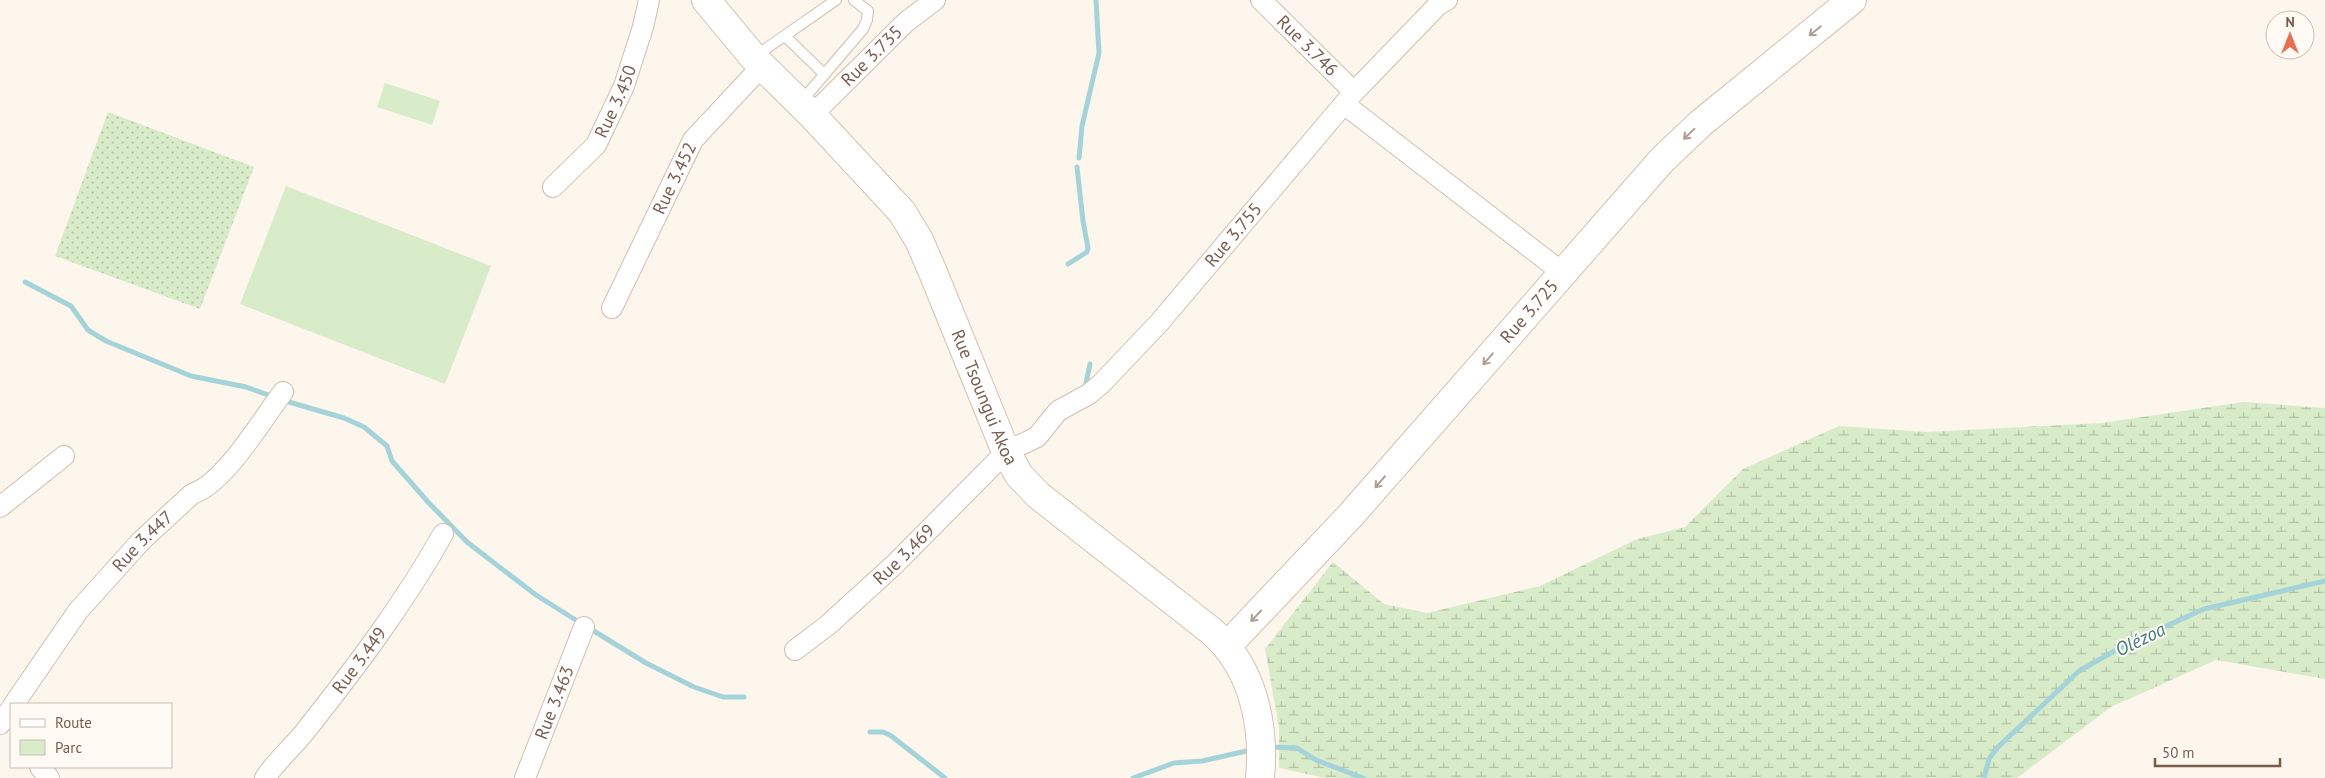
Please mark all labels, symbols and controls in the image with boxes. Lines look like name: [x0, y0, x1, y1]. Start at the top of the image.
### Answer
street label: Rue 3.746: [1272, 10, 1343, 81]
north arrow: [2265, 10, 2315, 60]
text: N: [2285, 13, 2295, 31]
street label: Rue 3.735: [836, 20, 907, 91]
one-way arrow: [1808, 25, 1821, 36]
street label: Rue 3.450: [589, 62, 641, 141]
one-way arrow: [1683, 128, 1696, 140]
street label: Rue 3.452: [647, 138, 701, 218]
street label: Rue 3.755: [1199, 198, 1267, 272]
street label: Rue 3.725: [1495, 274, 1563, 348]
street label: Rue Tsoungui Akoa: [946, 326, 1023, 469]
one-way arrow: [1482, 353, 1493, 366]
one-way arrow: [1375, 475, 1386, 488]
street label: Rue 3.447: [107, 505, 178, 576]
street label: Rue 3.469: [868, 519, 939, 589]
one-way arrow: [1250, 610, 1262, 622]
water label: Olézoa: [2111, 616, 2170, 661]
street label: Rue 3.449: [327, 622, 391, 698]
street label: Rue 3.463: [529, 662, 579, 743]
legend: [10, 703, 172, 768]
text: Route: [55, 713, 92, 732]
scale bar: [2155, 736, 2280, 768]
text: Parc: [55, 738, 82, 757]
text: 50 m: [2162, 743, 2195, 762]

